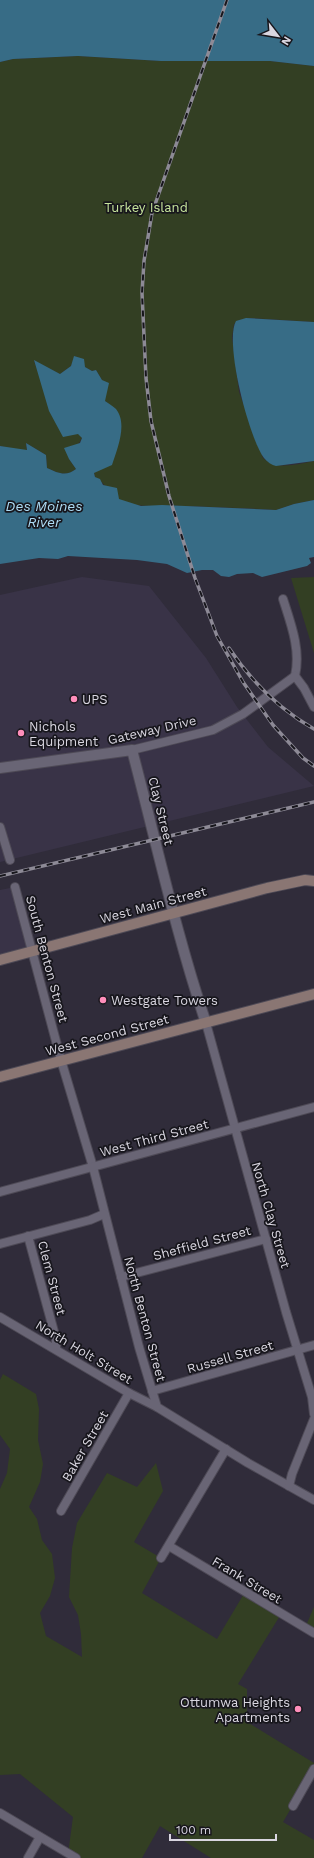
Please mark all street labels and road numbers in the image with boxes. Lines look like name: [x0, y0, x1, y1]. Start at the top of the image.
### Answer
street label: Gateway Drive: [106, 713, 198, 747]
street label: Clay Street: [145, 775, 177, 847]
street label: West Main Street: [98, 883, 208, 926]
street label: South Benton Street: [23, 894, 71, 1025]
street label: West Second Street: [44, 1011, 171, 1059]
street label: West Third Street: [98, 1116, 210, 1160]
street label: North Clay Street: [249, 1160, 294, 1270]
street label: Sheffield Street: [151, 1223, 253, 1263]
street label: Clem Street: [35, 1239, 69, 1317]
street label: North Benton Street: [121, 1255, 169, 1384]
street label: North Holt Street: [33, 1317, 135, 1387]
street label: Russell Street: [185, 1337, 275, 1376]
street label: Baker Street: [59, 1408, 112, 1484]
street label: Frank Street: [209, 1553, 285, 1607]

